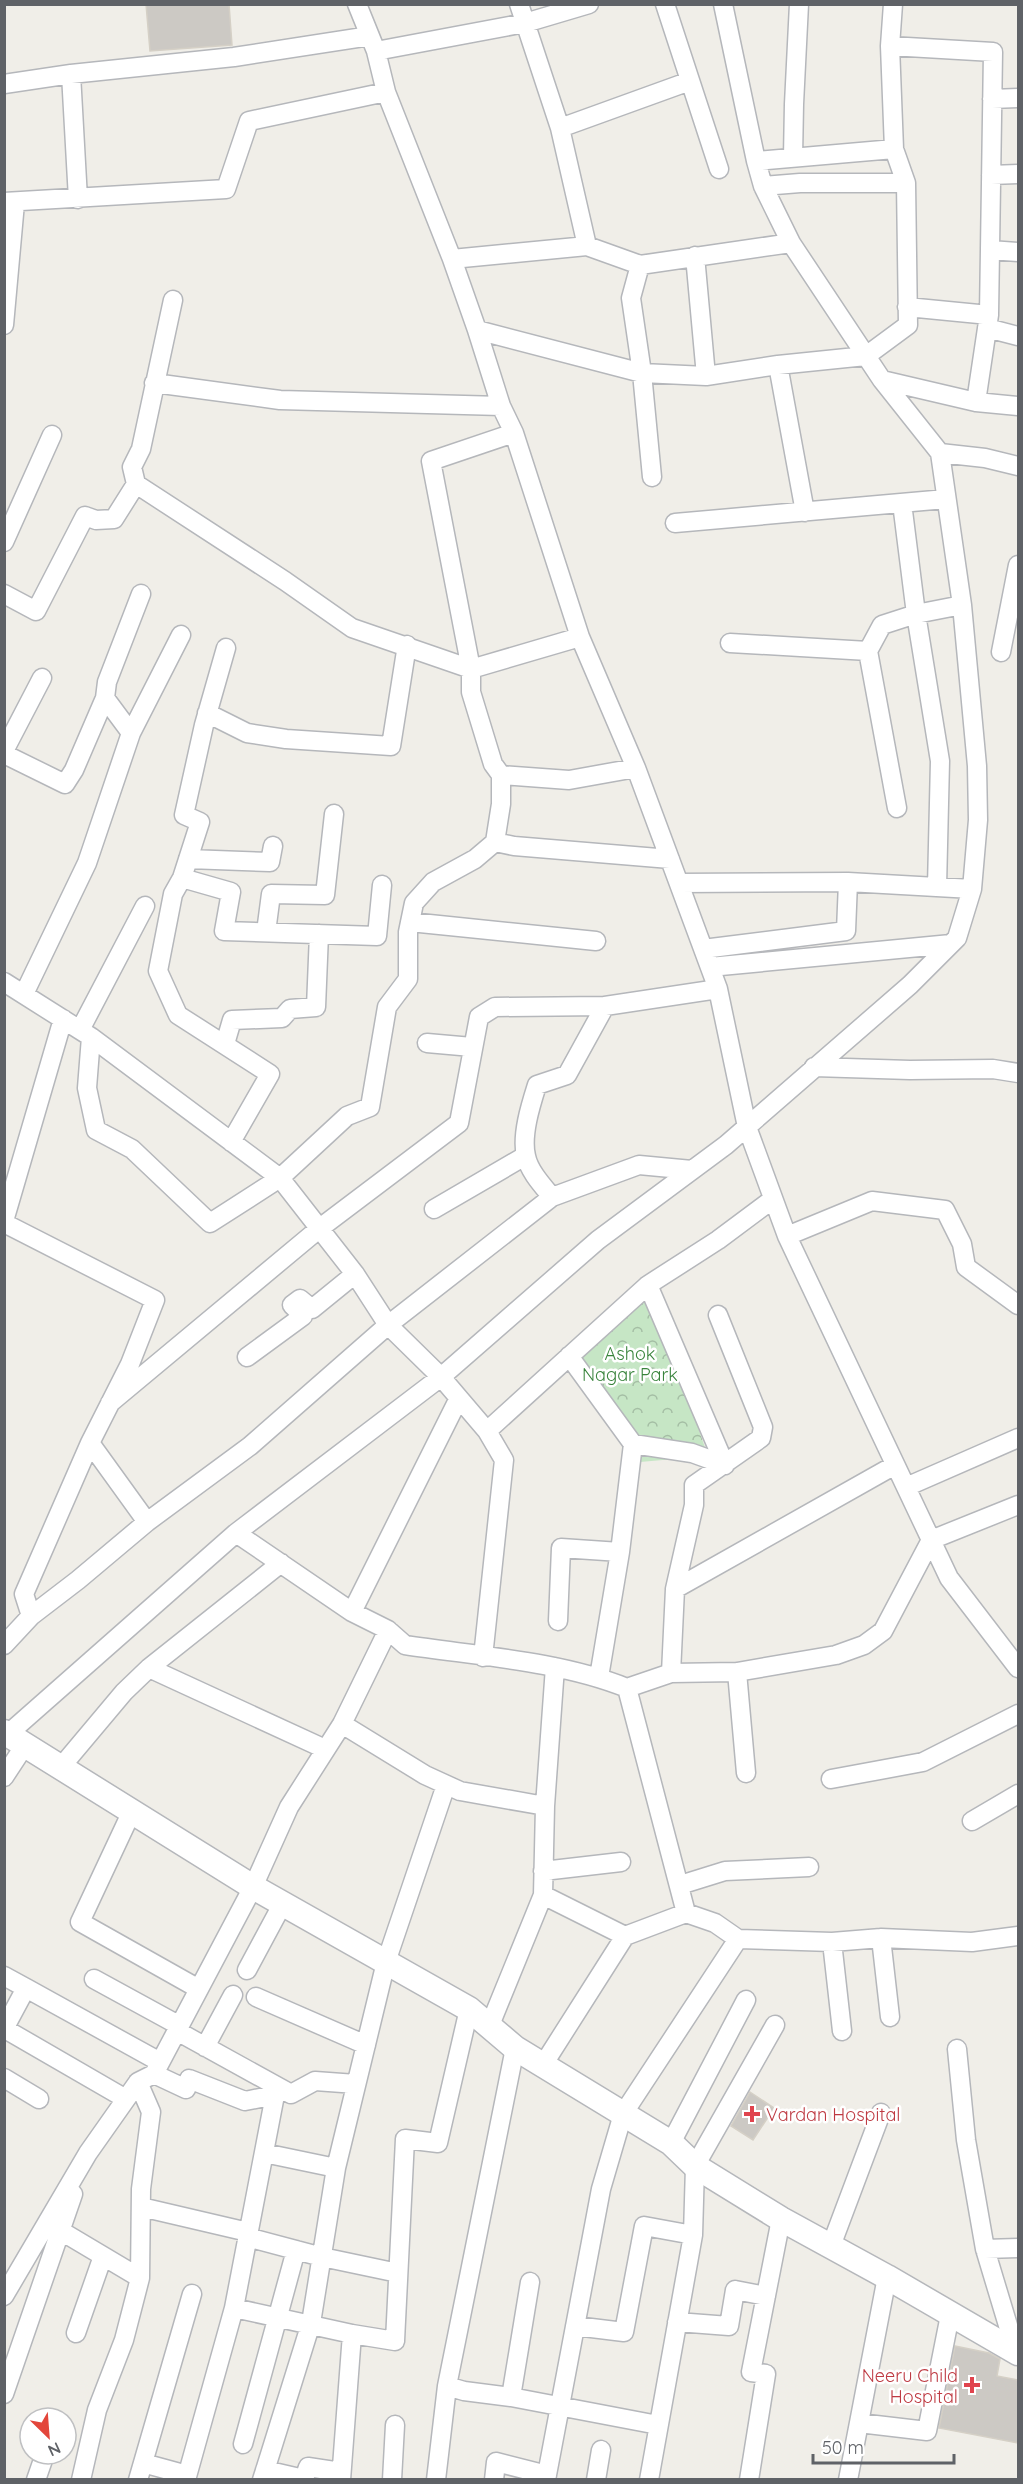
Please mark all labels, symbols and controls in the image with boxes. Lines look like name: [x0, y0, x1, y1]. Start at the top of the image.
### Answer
park label: Ashok Nagar Park: [582, 1342, 678, 1386]
place label: Vardan Hospital: [766, 2103, 901, 2126]
marker: Vardan Hospital: [743, 2105, 761, 2123]
place label: Neeru Child Hospital: [862, 2364, 958, 2408]
marker: Neeru Child Hospital: [963, 2376, 981, 2394]
north arrow: [18, 2406, 78, 2466]
scale bar: [813, 2427, 954, 2465]
text: 50 m: [822, 2436, 864, 2459]
text: N: [45, 2438, 64, 2461]

